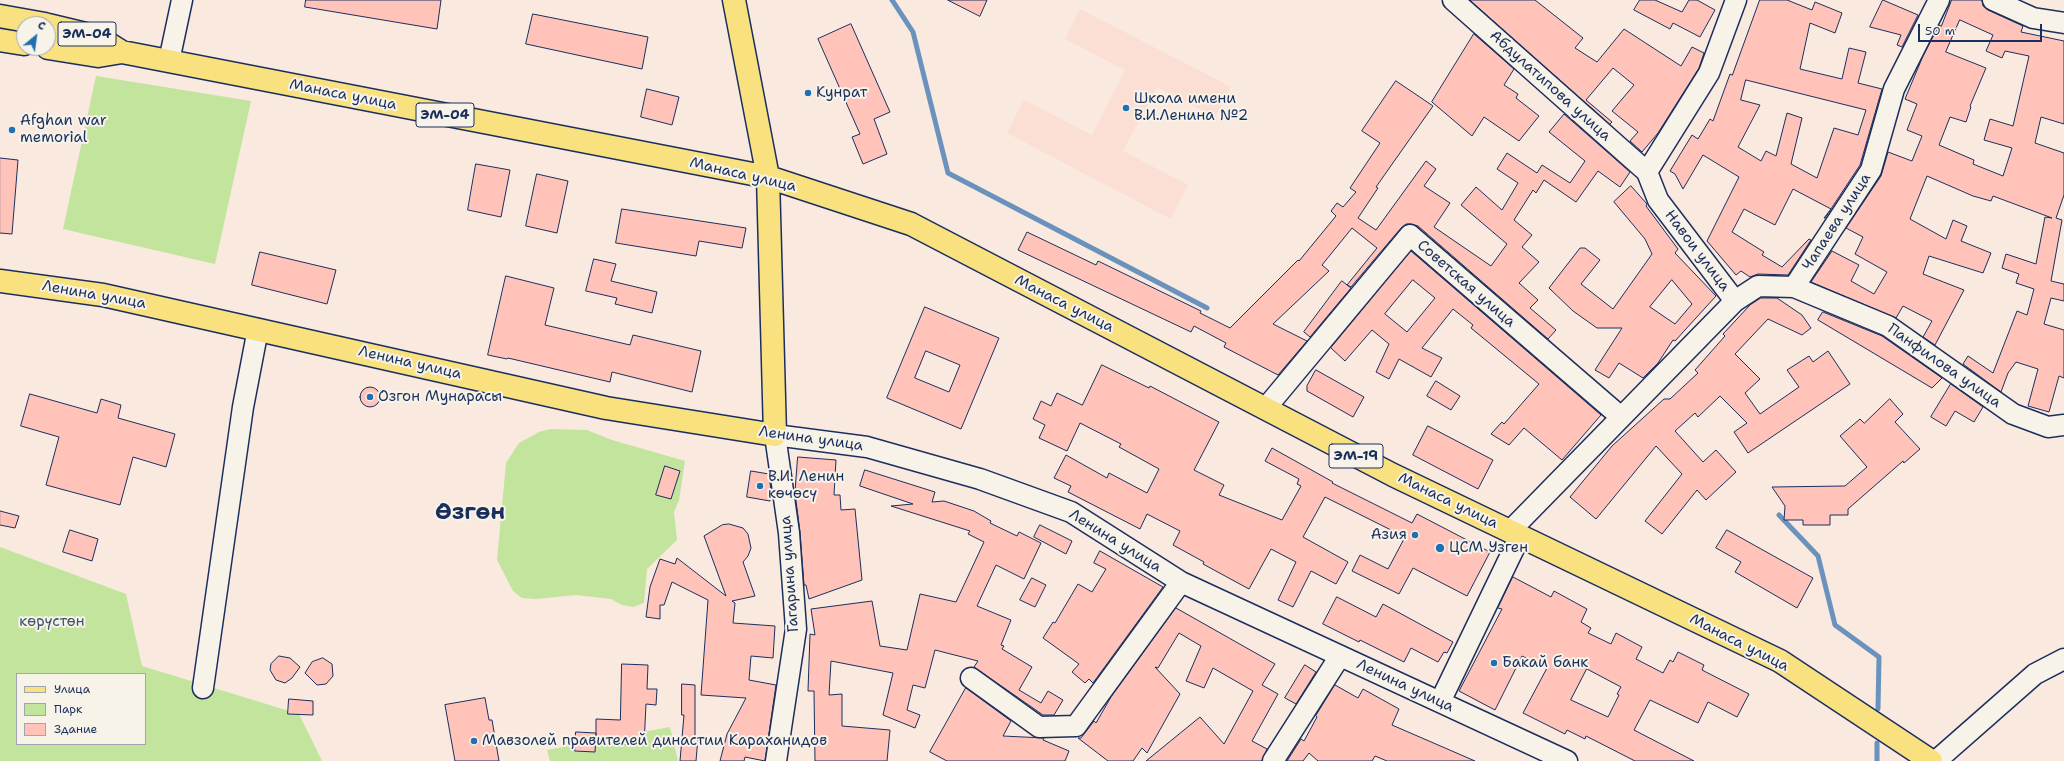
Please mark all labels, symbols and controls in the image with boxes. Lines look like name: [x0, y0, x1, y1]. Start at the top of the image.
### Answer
north arrow: [16, 16, 56, 56]
scale bar: [1920, 16, 2044, 42]
text: С: [35, 18, 48, 34]
road number: ЭМ-04: [58, 22, 116, 46]
text: 50 m: [1925, 23, 1955, 39]
street label: Абдулатипова улица: [1486, 27, 1614, 145]
street label: Манаса улица: [288, 76, 398, 114]
place label: Кунрат: [816, 84, 867, 102]
marker: Кунрат: [803, 88, 813, 98]
place label: Школа имени В.И.Ленина №2: [1134, 90, 1248, 125]
road number: ЭМ-04: [416, 103, 474, 127]
marker: Школа имени В.И.Ленина №2: [1121, 103, 1131, 113]
place label: Afghan war memorial: [20, 112, 107, 147]
marker: Afghan war memorial: [7, 125, 17, 135]
street label: Манаса улица: [688, 154, 798, 196]
street label: Чапаева улица: [1799, 170, 1875, 274]
street label: Навои улица: [1661, 207, 1733, 295]
street label: Советская улица: [1413, 237, 1519, 331]
street label: Манаса улица: [1011, 271, 1117, 337]
street label: Ленина улица: [41, 277, 147, 313]
street label: Панфилова улица: [1884, 320, 2004, 412]
street label: Ленина улица: [357, 342, 463, 384]
place label: Озгон Мунарасы: [378, 388, 502, 406]
marker: Озгон Мунарасы: [365, 392, 375, 402]
street label: Ленина улица: [758, 423, 864, 455]
road number: ЭМ-19: [1329, 444, 1383, 468]
place label: В.И. Ленин көчөсү: [768, 468, 844, 503]
street label: Манаса улица: [1395, 469, 1501, 533]
marker: В.И. Ленин көчөсү: [755, 481, 765, 491]
district label: Өзгөн: [435, 499, 505, 527]
street label: Ленина улица: [1066, 505, 1164, 577]
street label: Гагарина улица: [777, 515, 803, 633]
place label: Азия: [1371, 526, 1407, 544]
marker: Азия: [1410, 530, 1420, 540]
place label: ЦСМ Узген: [1449, 539, 1528, 557]
marker: ЦСМ Узген: [1434, 542, 1446, 554]
street label: Манаса улица: [1686, 610, 1792, 676]
park label: көрүстөн: [19, 613, 85, 631]
place label: Бакай банк: [1502, 654, 1588, 672]
street label: Ленина улица: [1353, 656, 1457, 716]
marker: Бакай банк: [1489, 658, 1499, 668]
legend: [16, 673, 146, 745]
text: Улица: [54, 681, 90, 697]
text: Парк: [54, 701, 82, 717]
text: Здание: [54, 721, 97, 737]
place label: Мавзолей правителей династии Караханидов: [482, 732, 827, 750]
marker: Мавзолей правителей династии Караханидов: [469, 736, 479, 746]

